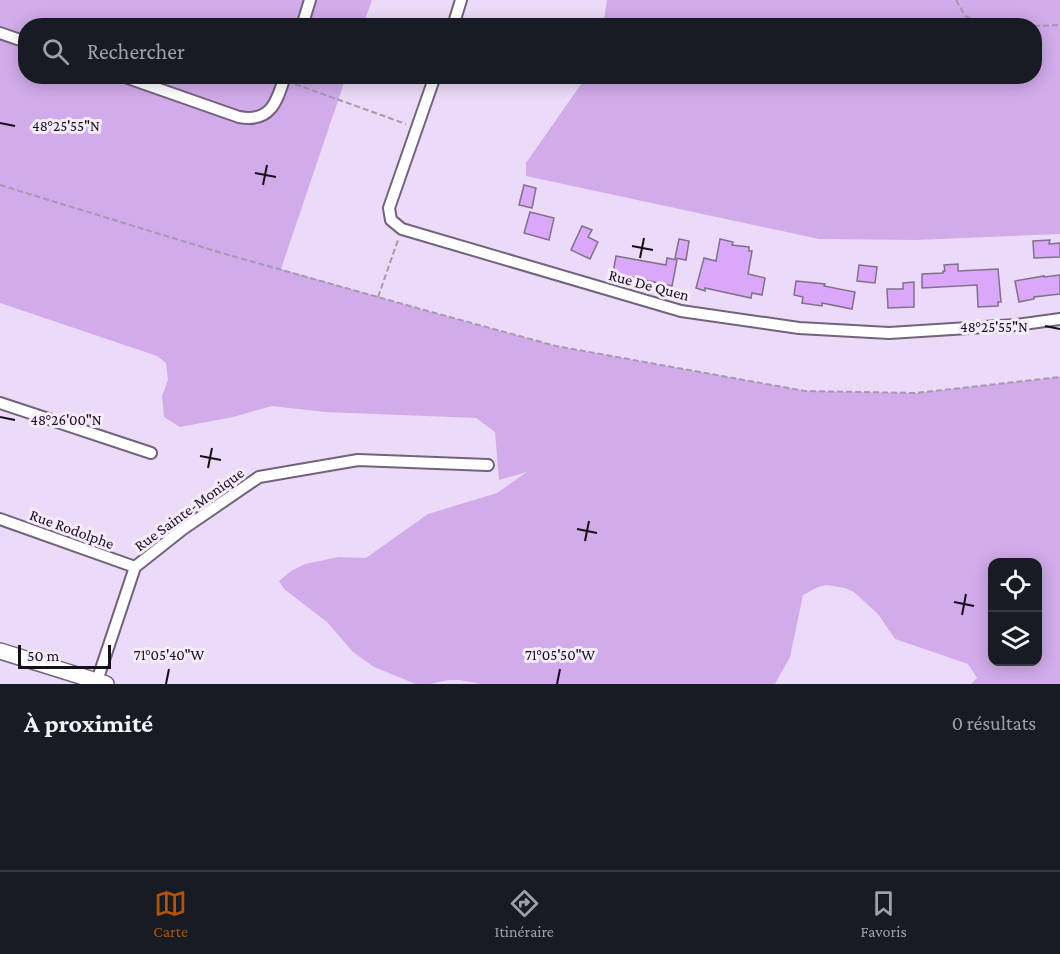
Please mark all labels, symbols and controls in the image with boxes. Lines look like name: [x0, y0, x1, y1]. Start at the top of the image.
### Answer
search box: [18, 18, 1042, 84]
icon: search: [39, 35, 72, 68]
text: Rechercher: [87, 39, 185, 64]
text: 48°25'55"N: [32, 118, 100, 134]
street label: Rue De Quen: [607, 266, 692, 304]
text: 48°25'55"N: [960, 319, 1028, 335]
text: 48°26'00"N: [30, 412, 102, 428]
street label: Rue Sainte-Monique: [131, 464, 247, 555]
street label: Rue Rodolphe: [27, 506, 116, 553]
map controls: [988, 558, 1042, 666]
button: locate: [988, 558, 1042, 612]
button: layers: [988, 612, 1042, 666]
scale bar: [18, 642, 111, 670]
text: 50 m: [27, 647, 59, 664]
text: 71°05'40"W: [134, 647, 204, 663]
text: 71°05'50"W: [525, 647, 595, 663]
text: À proximité: [24, 709, 153, 738]
text: 0 résultats: [952, 712, 1036, 734]
tab: Carte: [153, 887, 188, 940]
tab: Itinéraire: [495, 887, 554, 940]
tab: Favoris: [860, 887, 907, 940]

